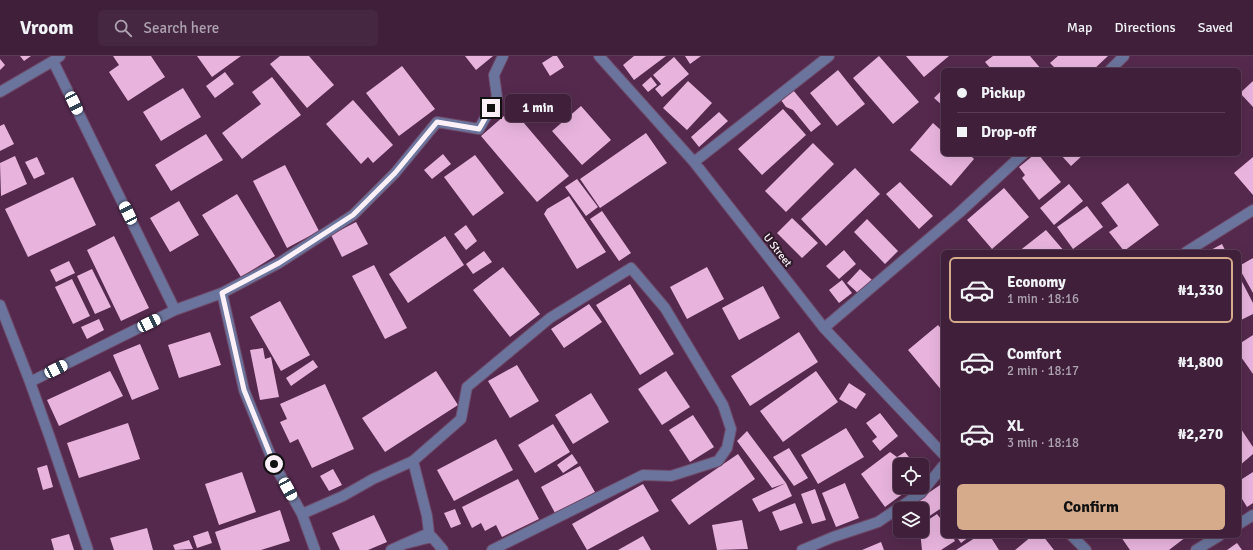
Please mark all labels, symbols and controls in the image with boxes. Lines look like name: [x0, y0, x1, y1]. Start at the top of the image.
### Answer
search box: [98, 10, 378, 46]
text: Vroom: [20, 16, 74, 40]
icon: search: [112, 17, 134, 39]
text: Search here: [144, 19, 219, 37]
text: Map: [1067, 19, 1093, 36]
text: Directions: [1115, 19, 1176, 36]
text: Saved: [1198, 19, 1233, 36]
text: Pickup: [981, 84, 1025, 102]
car: [63, 90, 85, 116]
callout: 1 min: [505, 94, 571, 122]
route end: [482, 99, 500, 117]
text: 1 min: [522, 100, 554, 116]
text: Drop-off: [981, 123, 1036, 141]
car: [117, 200, 139, 226]
street label: U Street: [761, 231, 795, 270]
icon: car: [959, 272, 995, 308]
text: Economy: [1007, 273, 1066, 291]
text: ₦1,330: [1178, 281, 1223, 299]
text: 1 min · 18:16: [1007, 291, 1079, 307]
car: [136, 312, 162, 334]
icon: car: [959, 344, 995, 380]
text: Comfort: [1007, 345, 1061, 363]
text: ₦1,800: [1178, 353, 1223, 371]
car: [43, 358, 69, 380]
text: 2 min · 18:17: [1007, 363, 1079, 379]
icon: car: [959, 416, 995, 452]
text: XL: [1007, 417, 1024, 435]
text: ₦2,270: [1178, 425, 1223, 443]
text: 3 min · 18:18: [1007, 435, 1079, 451]
route start: [265, 455, 283, 473]
map controls: [893, 458, 929, 538]
button: locate: [893, 458, 929, 494]
car: [277, 476, 299, 502]
button: Confirm: [957, 484, 1225, 530]
button: layers: [893, 502, 929, 538]

